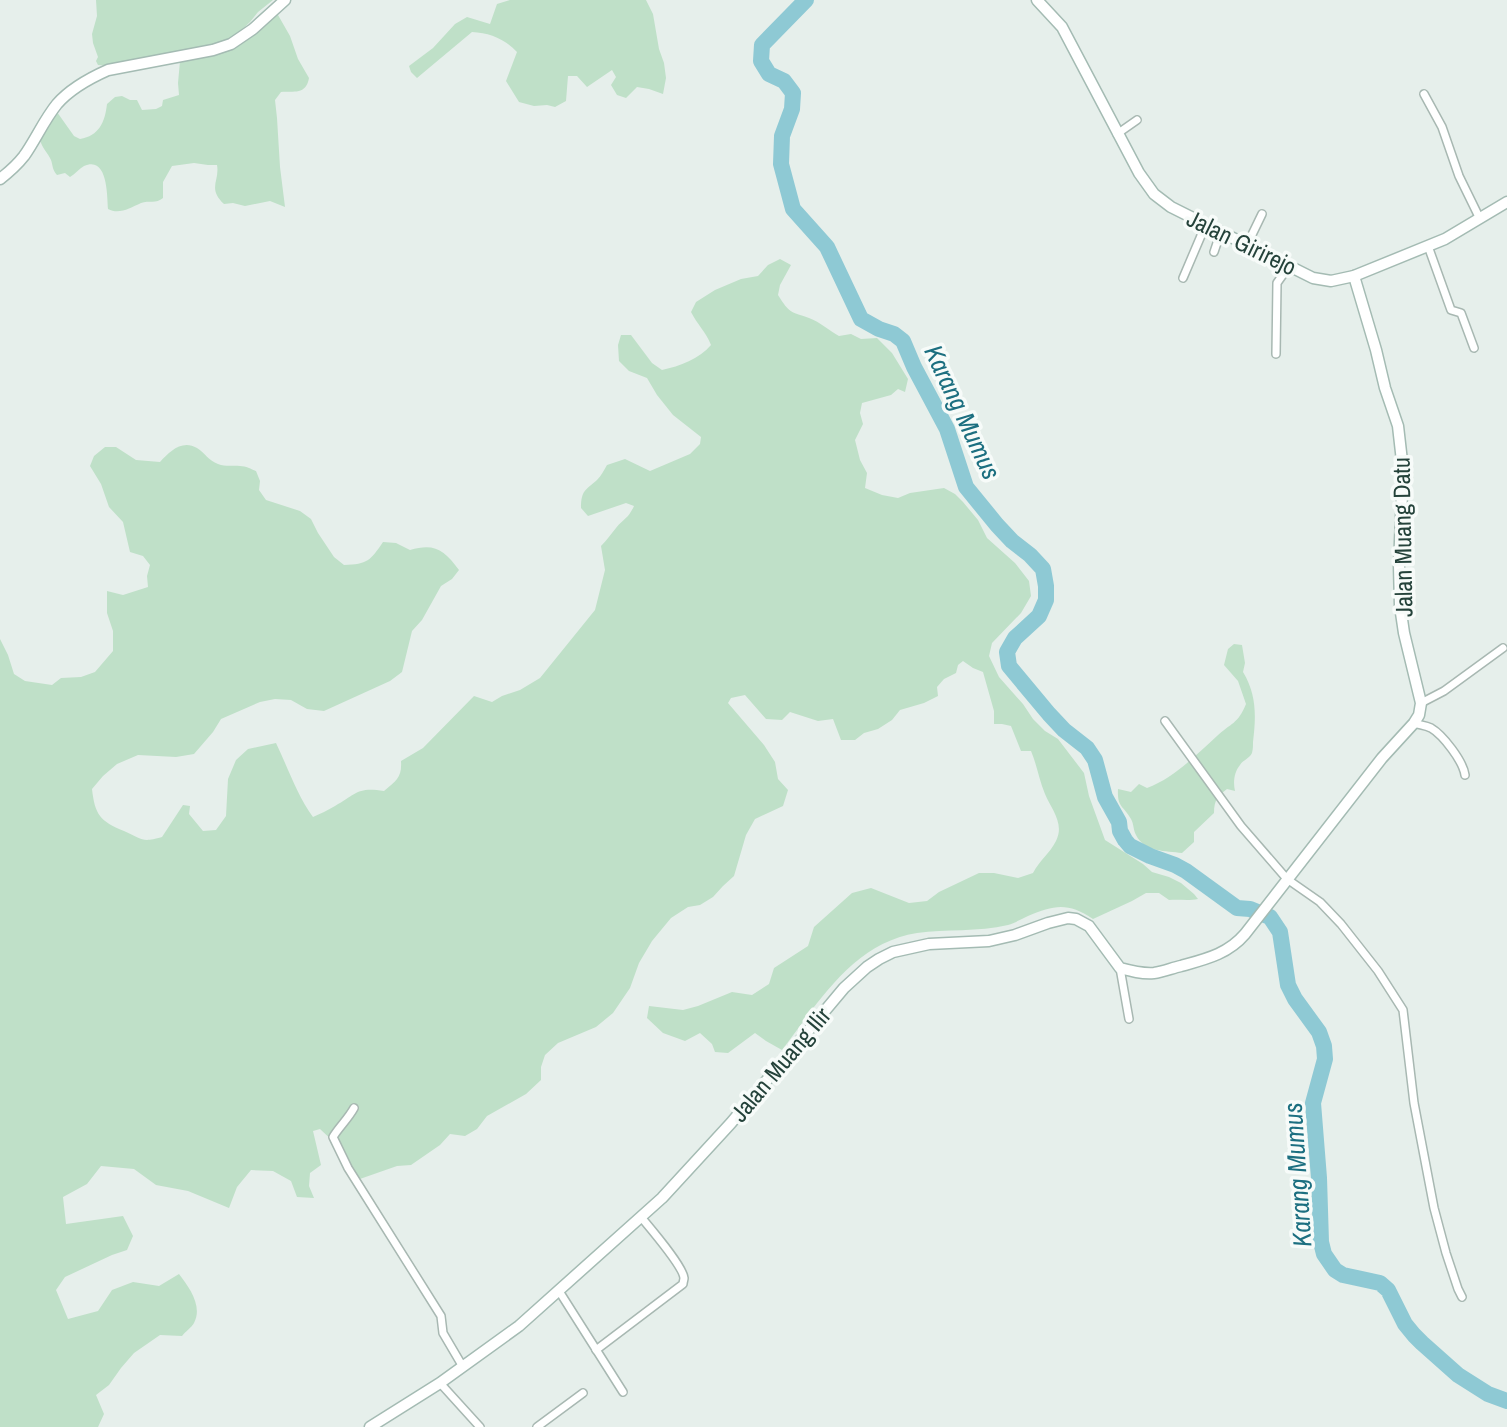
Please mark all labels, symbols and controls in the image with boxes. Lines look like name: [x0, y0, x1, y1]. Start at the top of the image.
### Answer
street label: Jalan Girirejo: [1182, 202, 1302, 282]
water label: Karang Mumus: [917, 339, 1009, 485]
street label: Jalan Muang Datu: [1385, 457, 1419, 617]
street label: Jalan Muang Ilir: [723, 1000, 838, 1128]
water label: Karang Mumus: [1275, 1102, 1319, 1248]

